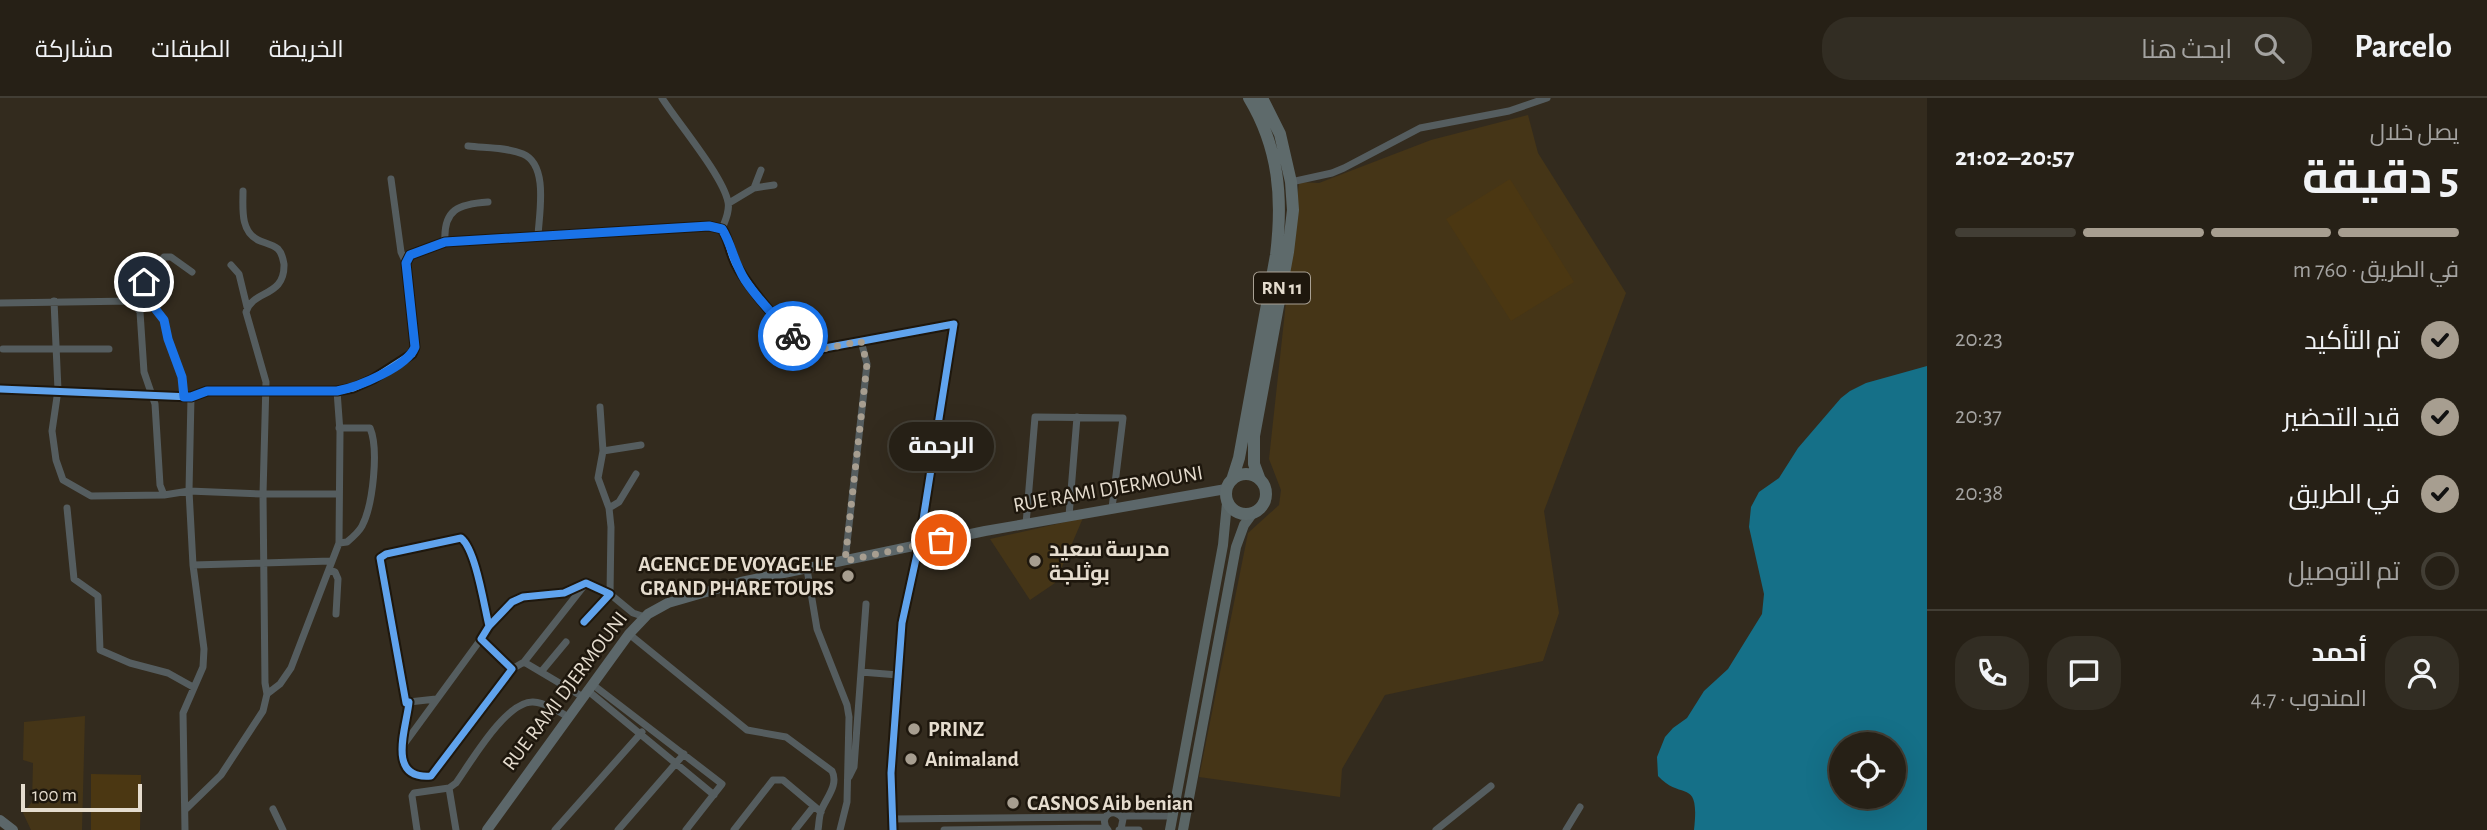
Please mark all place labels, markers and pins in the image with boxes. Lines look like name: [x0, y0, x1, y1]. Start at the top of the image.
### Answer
pin: [114, 252, 174, 312]
callout: الرحمة: [888, 421, 993, 470]
pin: [911, 510, 971, 570]
place label: مدرسة سعيد بوثلجة: [1049, 539, 1170, 586]
marker: مدرسة سعيد بوثلجة: [1027, 553, 1043, 569]
place label: AGENCE DE VOYAGE LE GRAND PHARE TOURS: [638, 554, 834, 599]
marker: AGENCE DE VOYAGE LE GRAND PHARE TOURS: [840, 568, 856, 584]
place label: PRINZ: [928, 719, 984, 740]
marker: PRINZ: [906, 721, 922, 737]
place label: Animaland: [925, 749, 1019, 770]
marker: Animaland: [903, 751, 919, 767]
place label: CASNOS Aib benian: [1027, 793, 1193, 814]
marker: CASNOS Aib benian: [1005, 795, 1021, 811]

